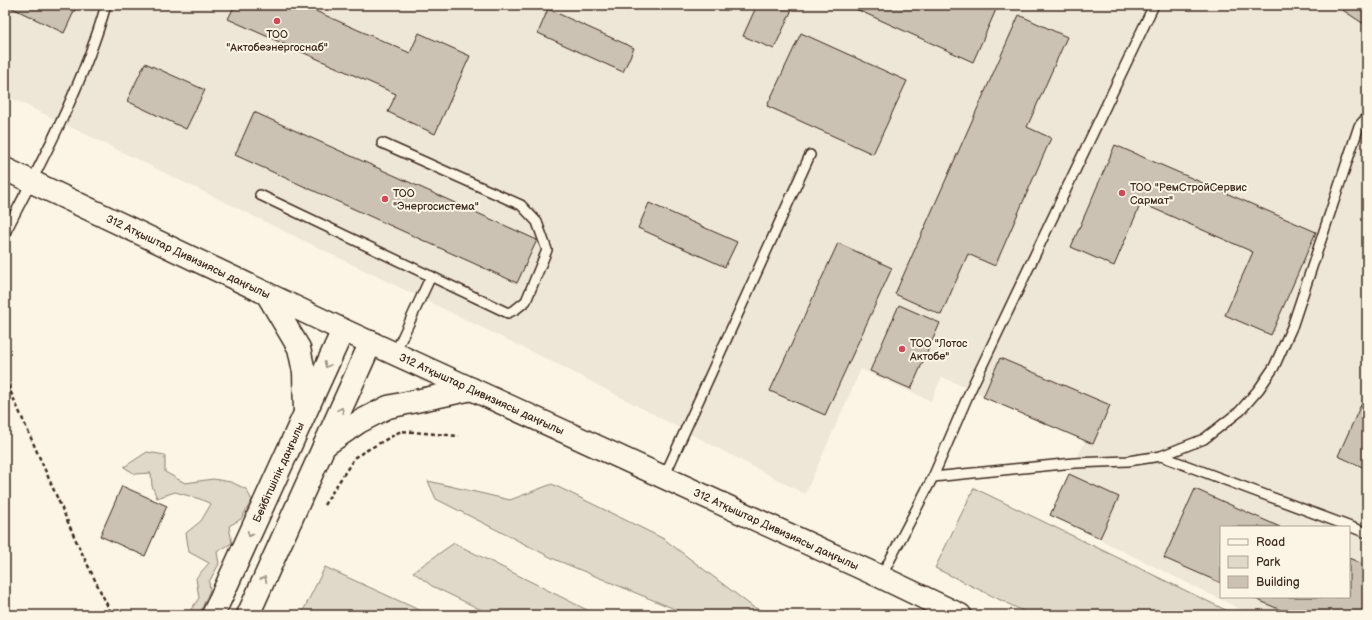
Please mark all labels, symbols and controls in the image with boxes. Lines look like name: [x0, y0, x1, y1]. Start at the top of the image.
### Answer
marker: ТОО "Актобеэнергоснаб": [272, 16, 282, 26]
place label: ТОО "Актобеэнергоснаб": [226, 28, 328, 54]
place label: ТОО "РемСтройСервис Сармат": [1130, 181, 1248, 207]
place label: ТОО "Энергосистема": [393, 187, 479, 213]
marker: ТОО "РемСтройСервис Сармат": [1117, 188, 1127, 198]
marker: ТОО "Энергосистема": [380, 194, 390, 204]
street label: 312 Атқыштар Дивизиясы даңғылы: [104, 212, 272, 301]
place label: ТОО "Лотос Актобе": [909, 337, 968, 363]
marker: ТОО "Лотос Актобе": [897, 344, 907, 354]
street label: 312 Атқыштар Дивизиясы даңғылы: [397, 350, 566, 437]
one-way arrow: [324, 361, 332, 369]
one-way arrow: [336, 407, 344, 414]
street label: Бейбітшілік даңғылы: [250, 420, 307, 524]
street label: 312 Атқыштар Дивизиясы даңғылы: [692, 485, 861, 572]
legend: [1220, 526, 1350, 598]
one-way arrow: [246, 531, 254, 538]
text: Road: [1256, 535, 1285, 550]
text: Park: [1256, 555, 1280, 570]
text: Building: [1256, 575, 1300, 590]
one-way arrow: [259, 576, 267, 584]

